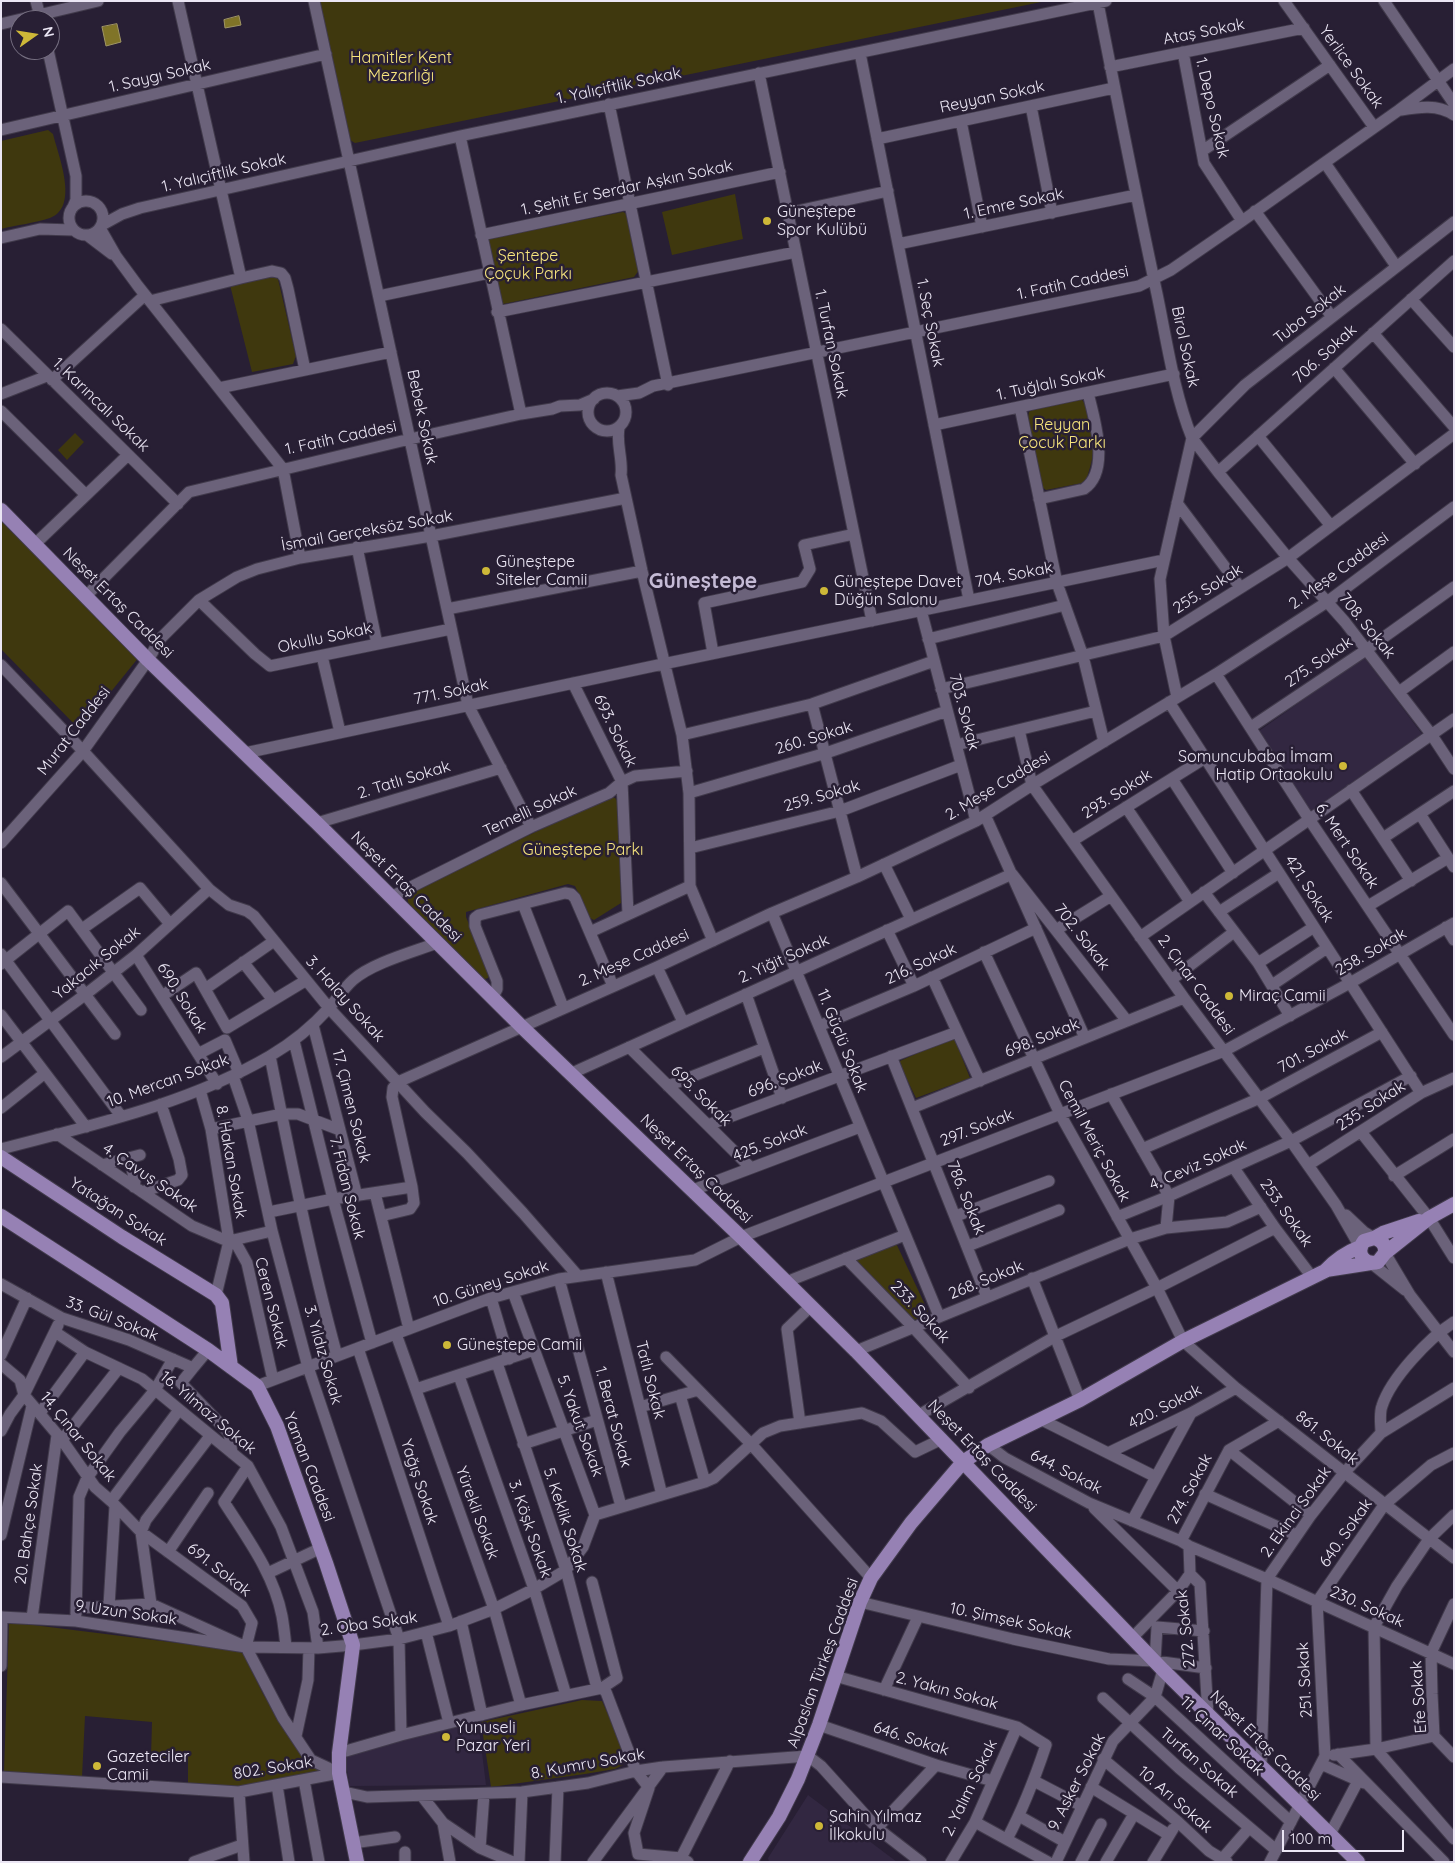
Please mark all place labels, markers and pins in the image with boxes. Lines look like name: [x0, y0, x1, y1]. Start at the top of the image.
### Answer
place label: Güneştepe Spor Kulübü: [777, 202, 867, 240]
marker: Güneştepe Spor Kulübü: [761, 215, 773, 227]
place label: Güneştepe Siteler Camii: [496, 552, 587, 590]
marker: Güneştepe Siteler Camii: [480, 565, 492, 577]
place label: Güneştepe Davet Düğün Salonu: [834, 572, 961, 610]
marker: Güneştepe Davet Düğün Salonu: [818, 585, 830, 597]
place label: Somuncubaba İmam Hatip Ortaokulu: [1178, 747, 1333, 785]
marker: Somuncubaba İmam Hatip Ortaokulu: [1337, 760, 1349, 772]
place label: Miraç Camii: [1239, 986, 1326, 1006]
marker: Miraç Camii: [1223, 990, 1235, 1002]
place label: Güneştepe Camii: [457, 1335, 582, 1355]
marker: Güneştepe Camii: [441, 1339, 453, 1351]
place label: Yunuseli Pazar Yeri: [456, 1718, 530, 1756]
marker: Yunuseli Pazar Yeri: [440, 1731, 452, 1743]
place label: Gazeteciler Camii: [107, 1747, 189, 1785]
marker: Gazeteciler Camii: [91, 1760, 103, 1772]
place label: Şahin Yılmaz İlkokulu: [829, 1807, 922, 1845]
marker: Şahin Yılmaz İlkokulu: [813, 1820, 825, 1832]

